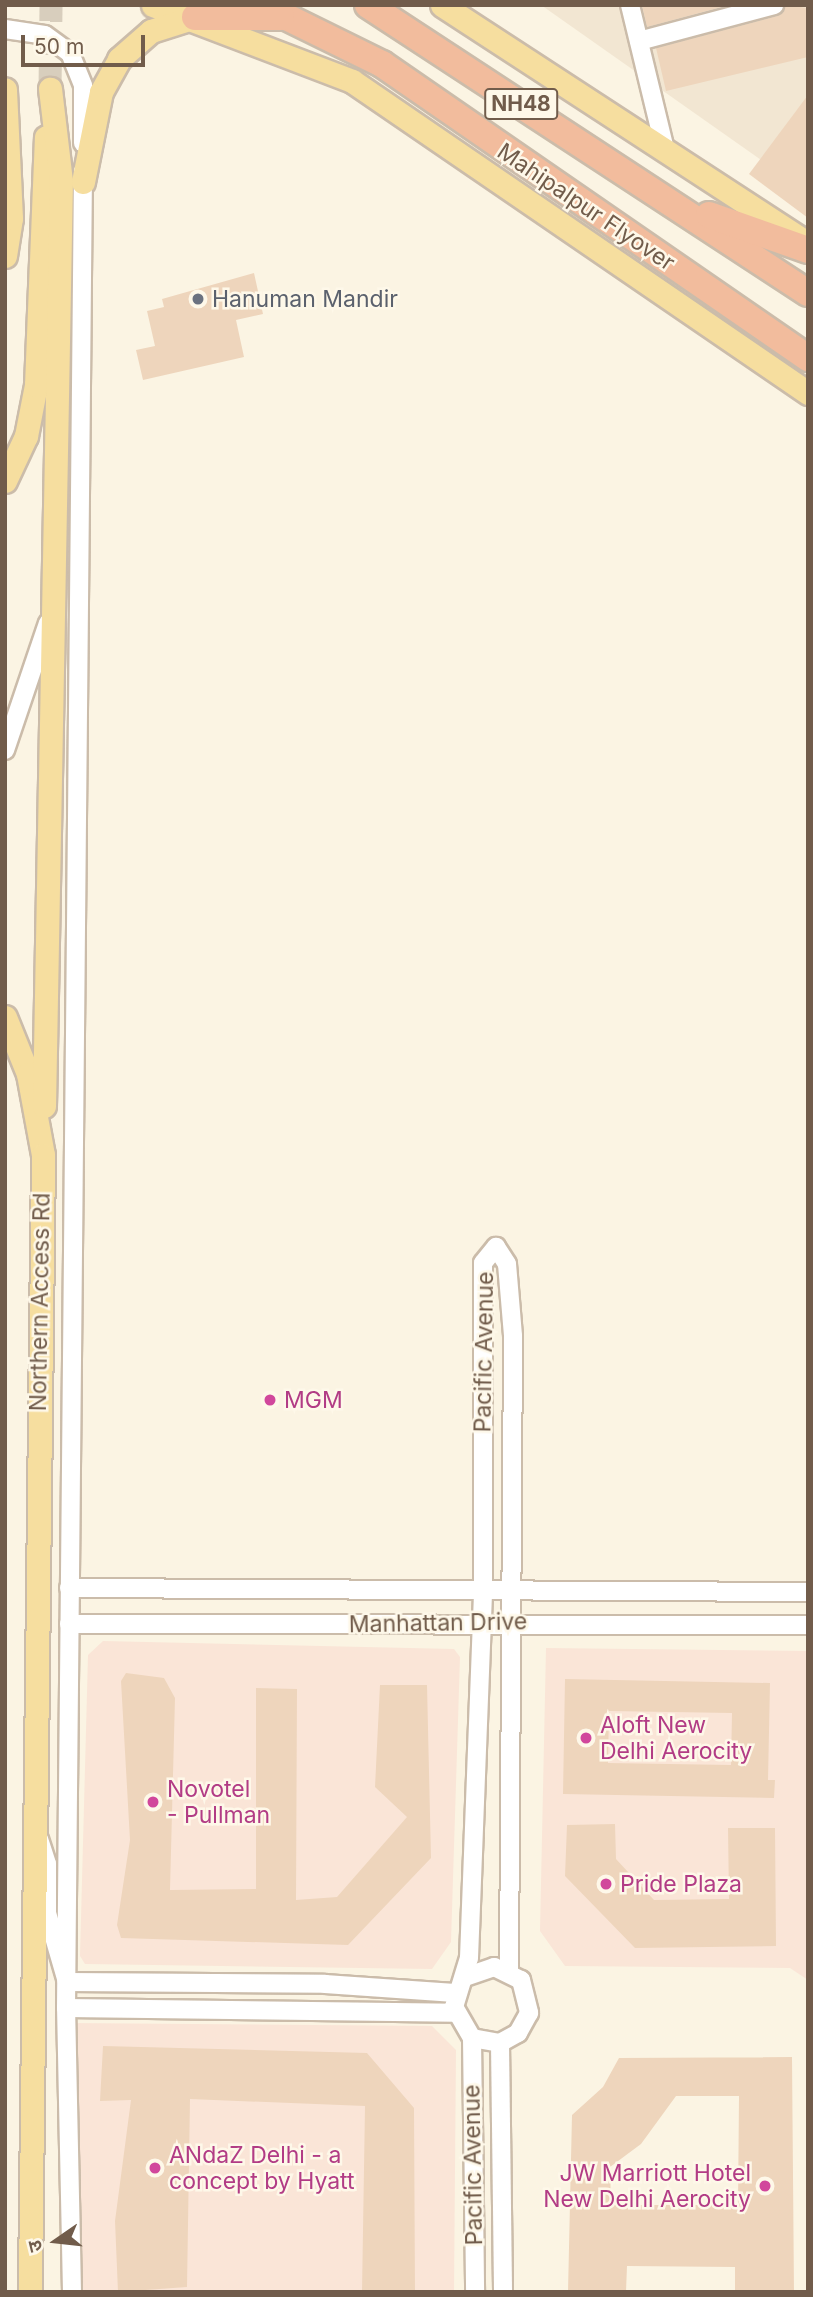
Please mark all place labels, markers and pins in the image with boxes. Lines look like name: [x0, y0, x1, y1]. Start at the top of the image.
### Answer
place label: Hanuman Mandir: [212, 285, 398, 313]
marker: Hanuman Mandir: [190, 291, 206, 307]
place label: MGM: [284, 1386, 343, 1414]
marker: MGM: [262, 1392, 278, 1408]
place label: Aloft New Delhi Aerocity: [600, 1711, 752, 1765]
marker: Aloft New Delhi Aerocity: [578, 1730, 594, 1746]
place label: Novotel - Pullman: [167, 1775, 270, 1829]
marker: Novotel - Pullman: [145, 1794, 161, 1810]
place label: Pride Plaza: [620, 1870, 742, 1898]
marker: Pride Plaza: [598, 1876, 614, 1892]
place label: ANdaZ Delhi - a concept by Hyatt: [169, 2141, 355, 2195]
place label: JW Marriott Hotel New Delhi Aerocity: [543, 2159, 751, 2213]
marker: ANdaZ Delhi - a concept by Hyatt: [147, 2160, 163, 2176]
marker: JW Marriott Hotel New Delhi Aerocity: [757, 2178, 773, 2194]

